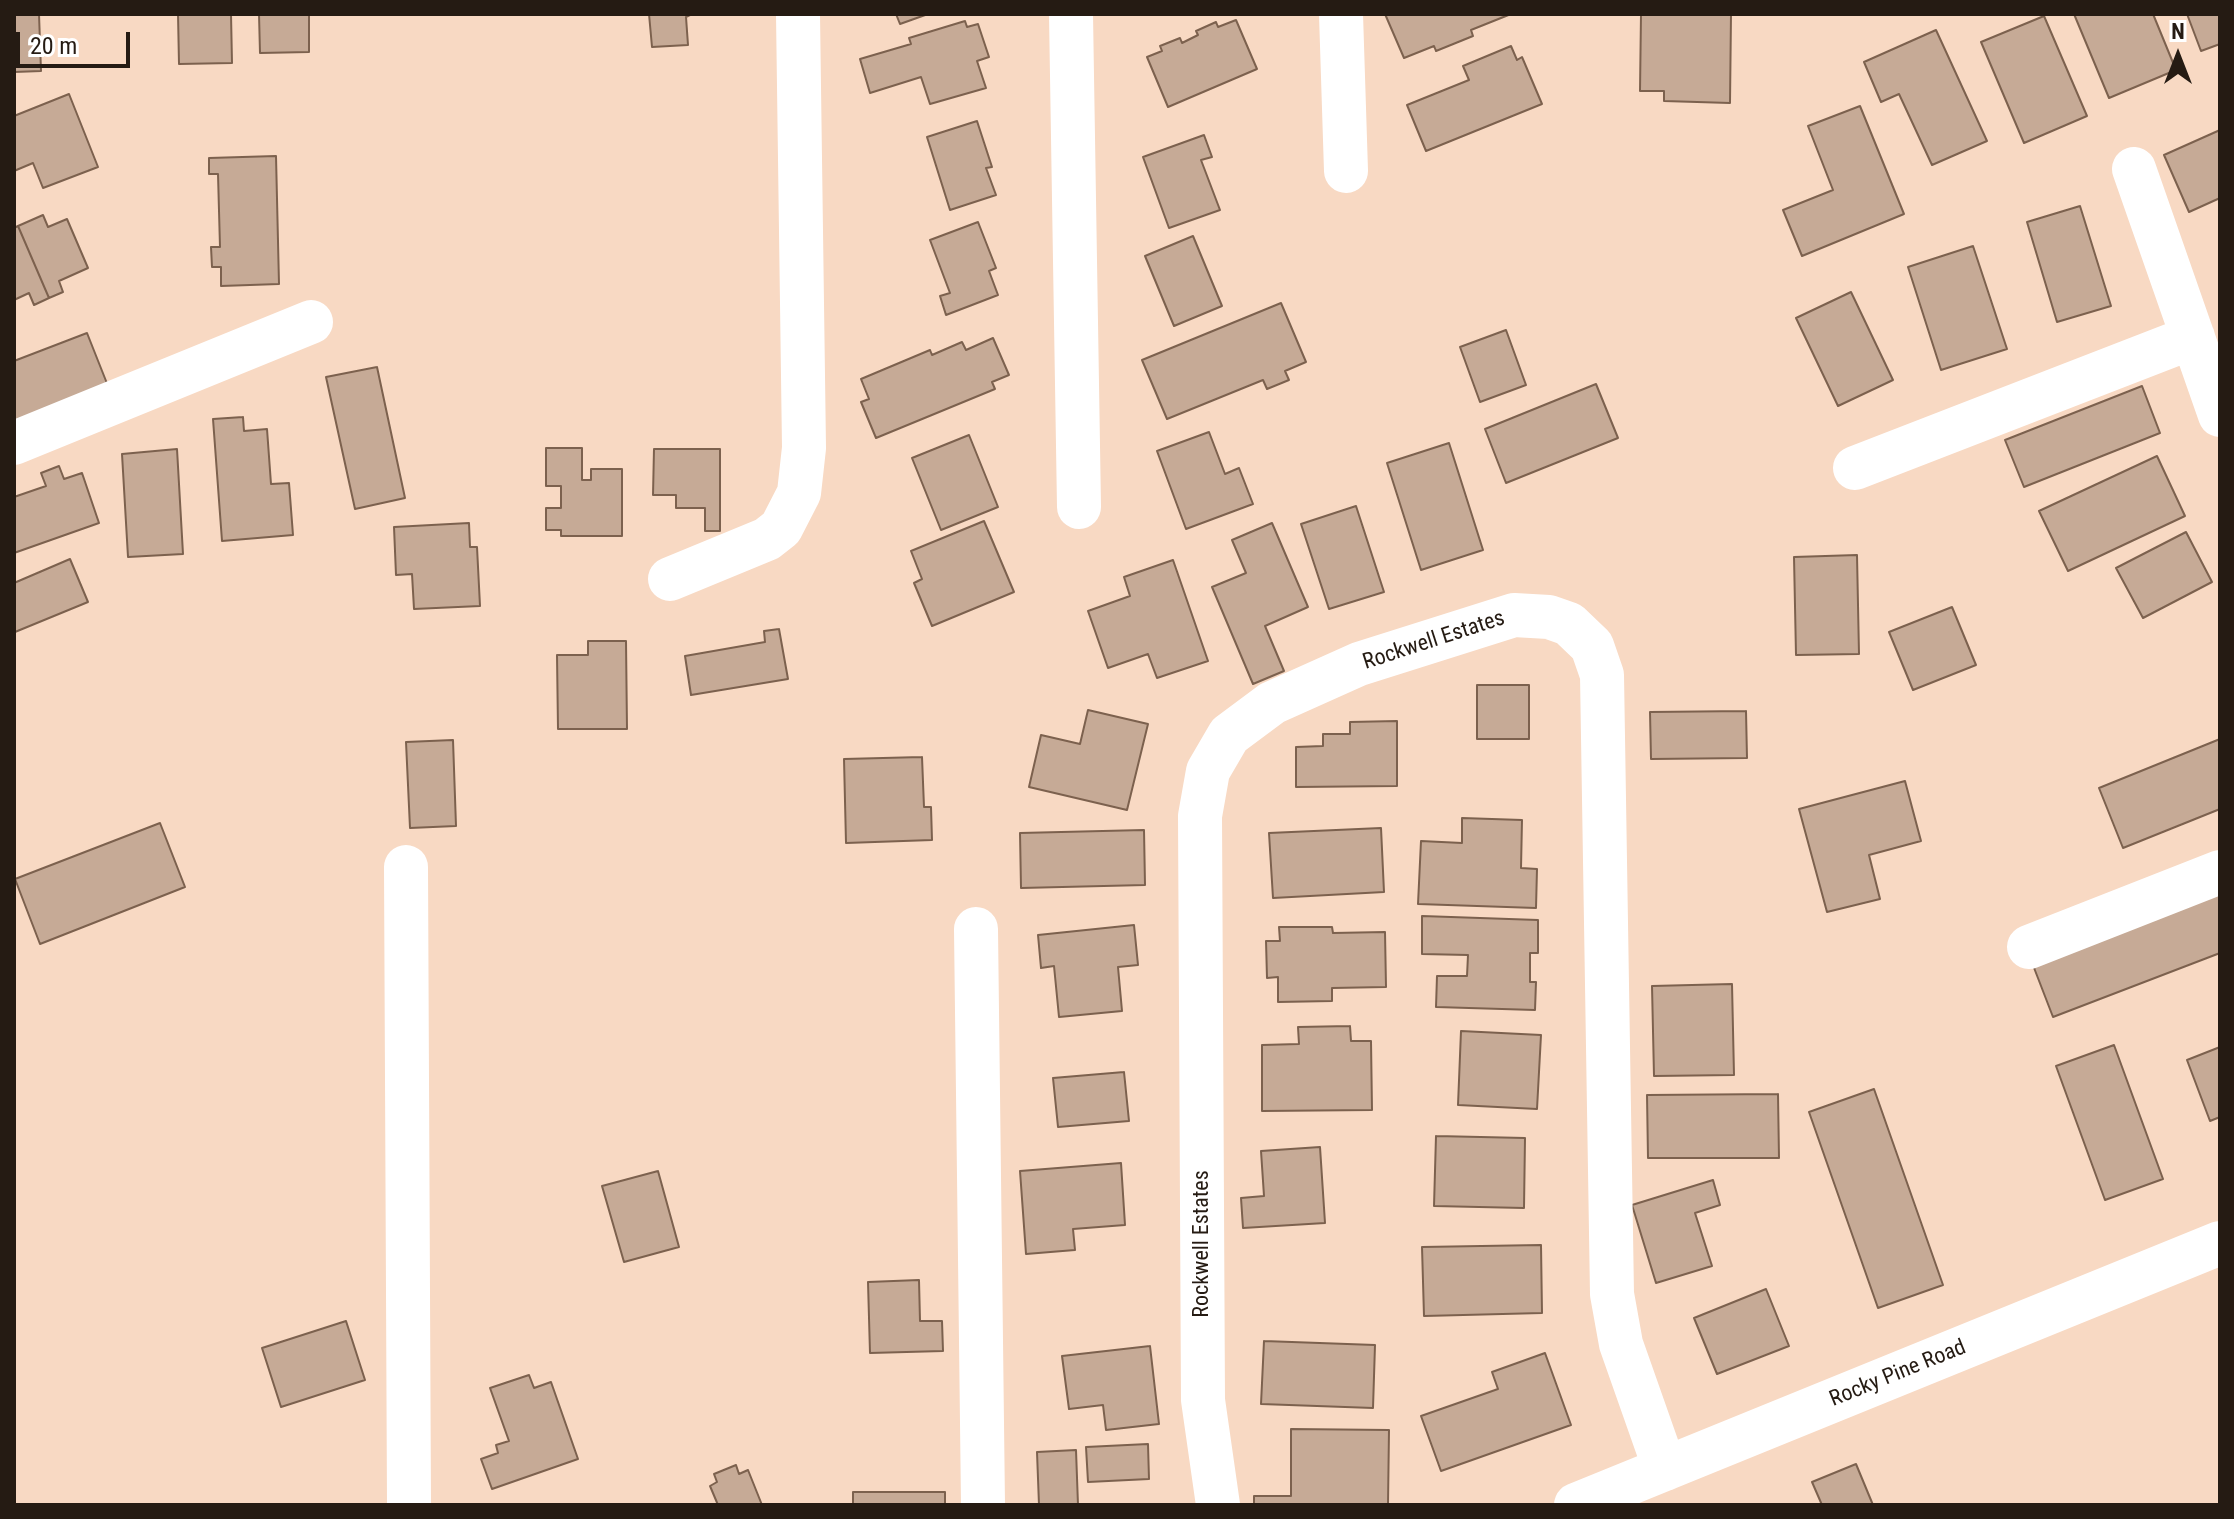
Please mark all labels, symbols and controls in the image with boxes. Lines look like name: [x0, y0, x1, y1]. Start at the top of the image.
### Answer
scale bar: [20, 16, 134, 66]
north arrow: [2138, 16, 2218, 96]
text: N: [2171, 19, 2185, 44]
text: 20 m: [30, 32, 77, 60]
street label: Rockwell Estates: [1360, 606, 1508, 676]
street label: Rockwell Estates: [1189, 1170, 1215, 1318]
street label: Rocky Pine Road: [1826, 1335, 1970, 1413]

